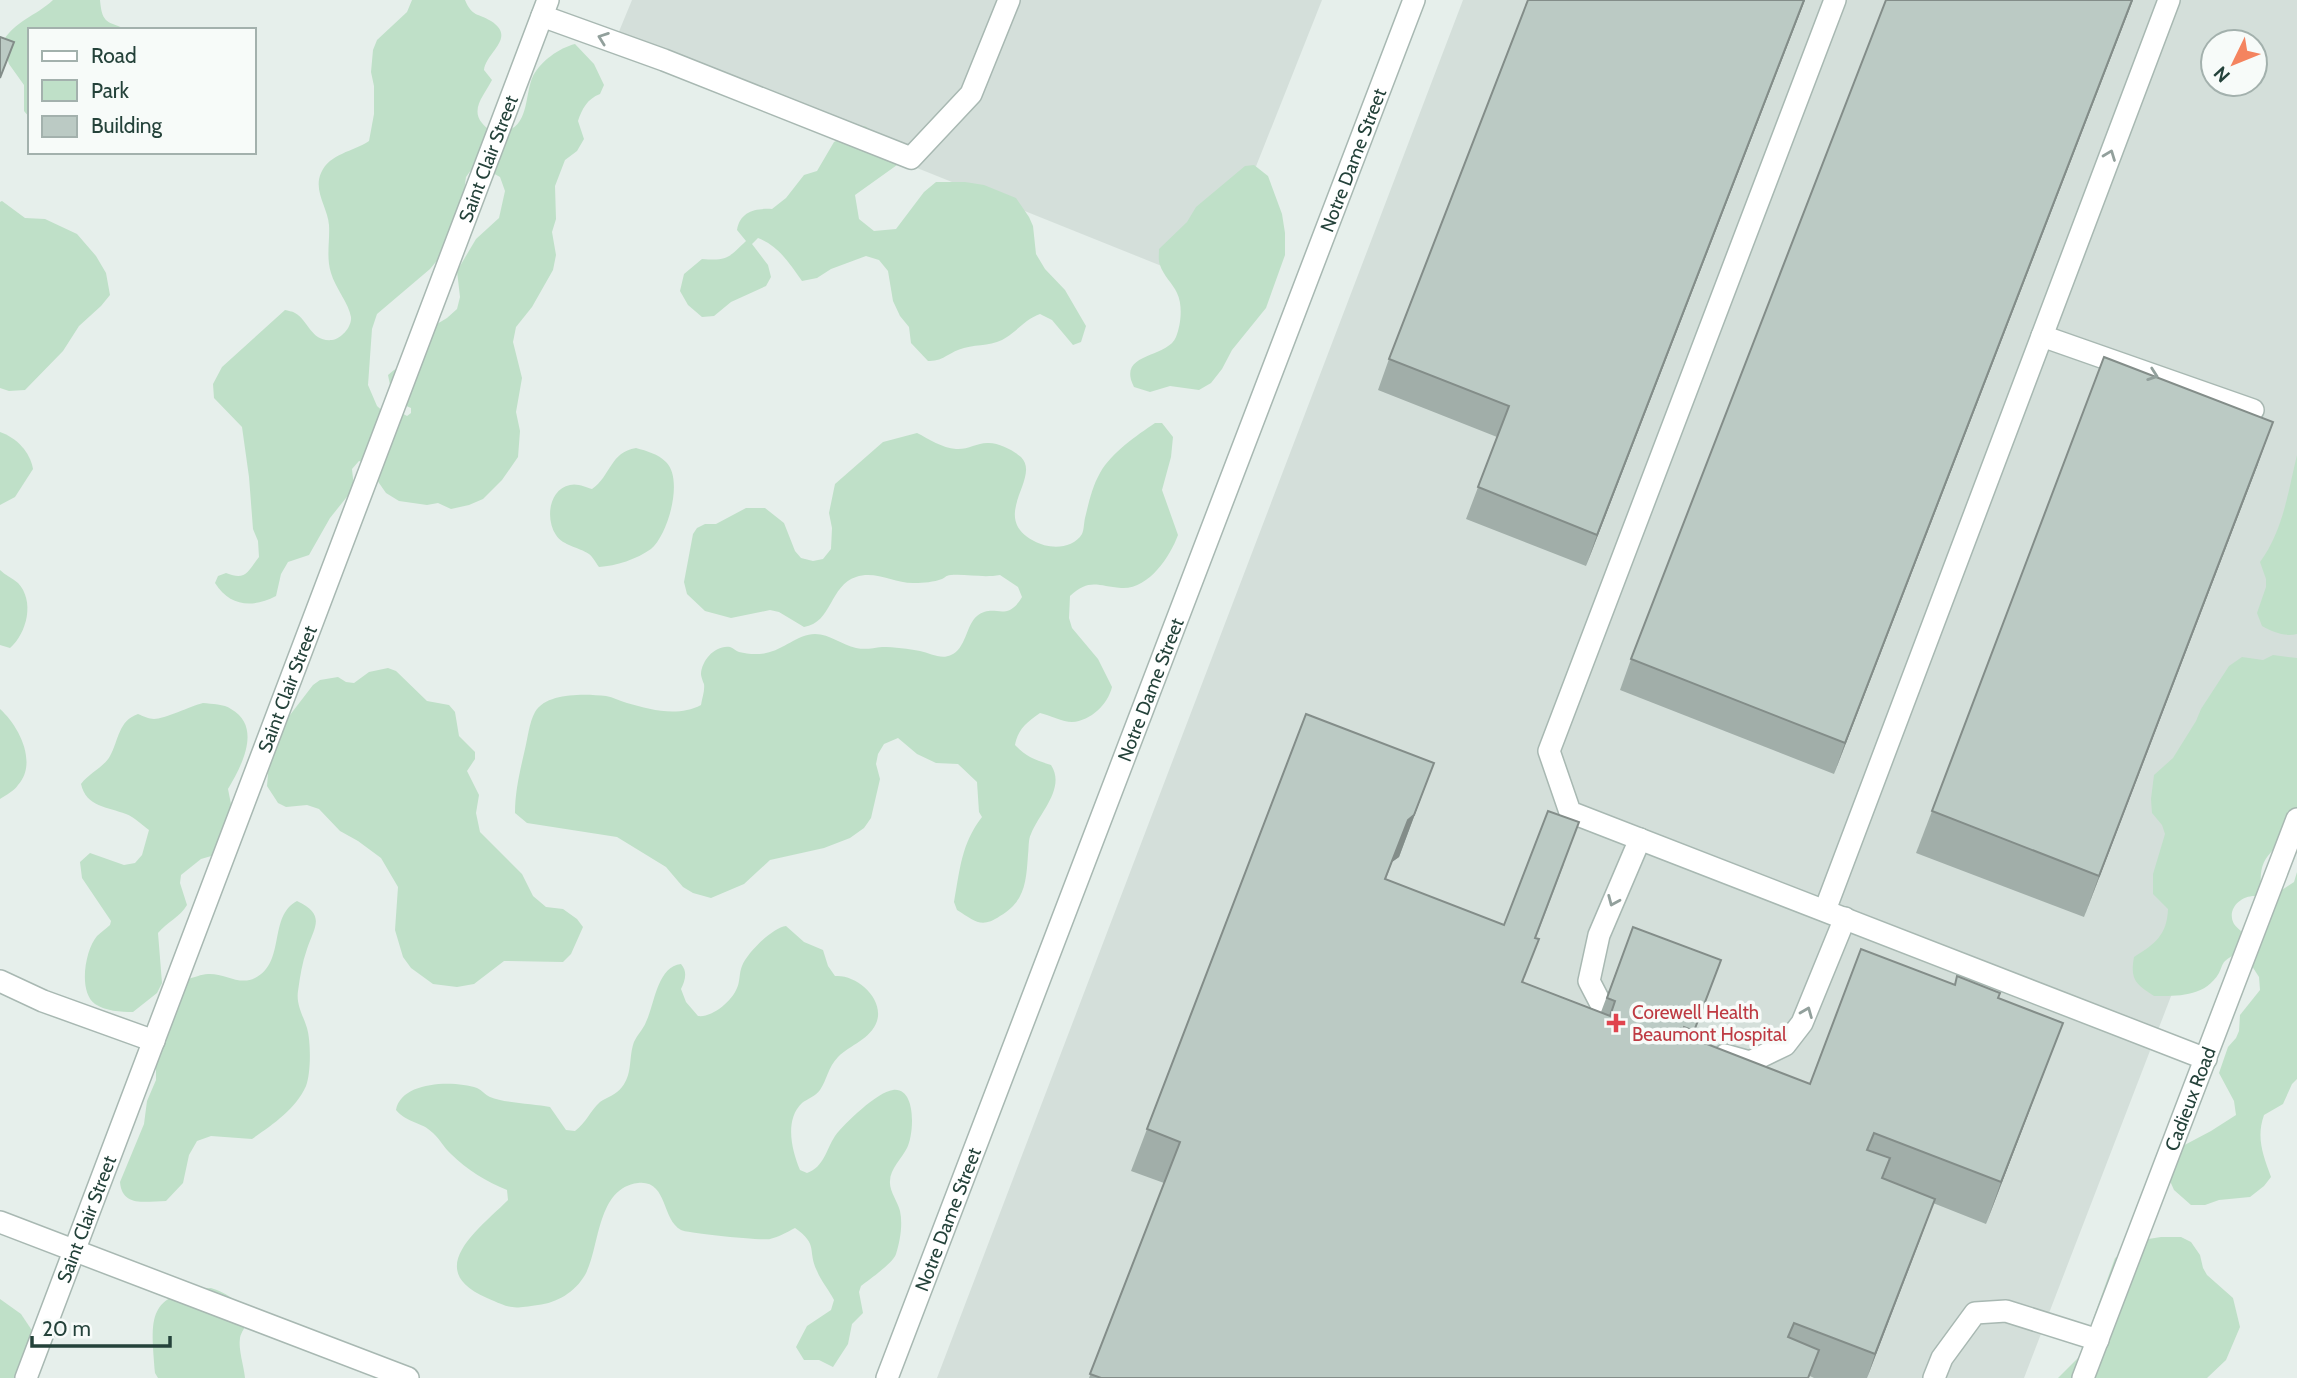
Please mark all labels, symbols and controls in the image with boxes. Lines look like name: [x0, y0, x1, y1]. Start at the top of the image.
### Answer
legend: [28, 28, 256, 154]
north arrow: [2199, 28, 2269, 98]
one-way arrow: [597, 32, 609, 46]
text: Road: [91, 43, 137, 68]
text: N: [2209, 61, 2235, 87]
text: Park: [91, 78, 129, 103]
street label: Notre Dame Street: [1315, 84, 1391, 235]
street label: Saint Clair Street: [453, 91, 523, 225]
text: Building: [91, 113, 163, 138]
one-way arrow: [2101, 150, 2115, 162]
one-way arrow: [2146, 367, 2158, 381]
street label: Notre Dame Street: [1112, 614, 1188, 765]
street label: Saint Clair Street: [253, 622, 322, 755]
one-way arrow: [1608, 895, 1622, 907]
place label: Corewell Health Beaumont Hospital: [1632, 1001, 1787, 1046]
one-way arrow: [1798, 1007, 1812, 1019]
marker: Corewell Health Beaumont Hospital: [1606, 1013, 1626, 1033]
street label: Cadieux Road: [2160, 1043, 2220, 1154]
street label: Notre Dame Street: [910, 1144, 986, 1294]
street label: Saint Clair Street: [52, 1152, 121, 1286]
scale bar: [32, 1304, 170, 1348]
text: 20 m: [42, 1316, 91, 1341]

